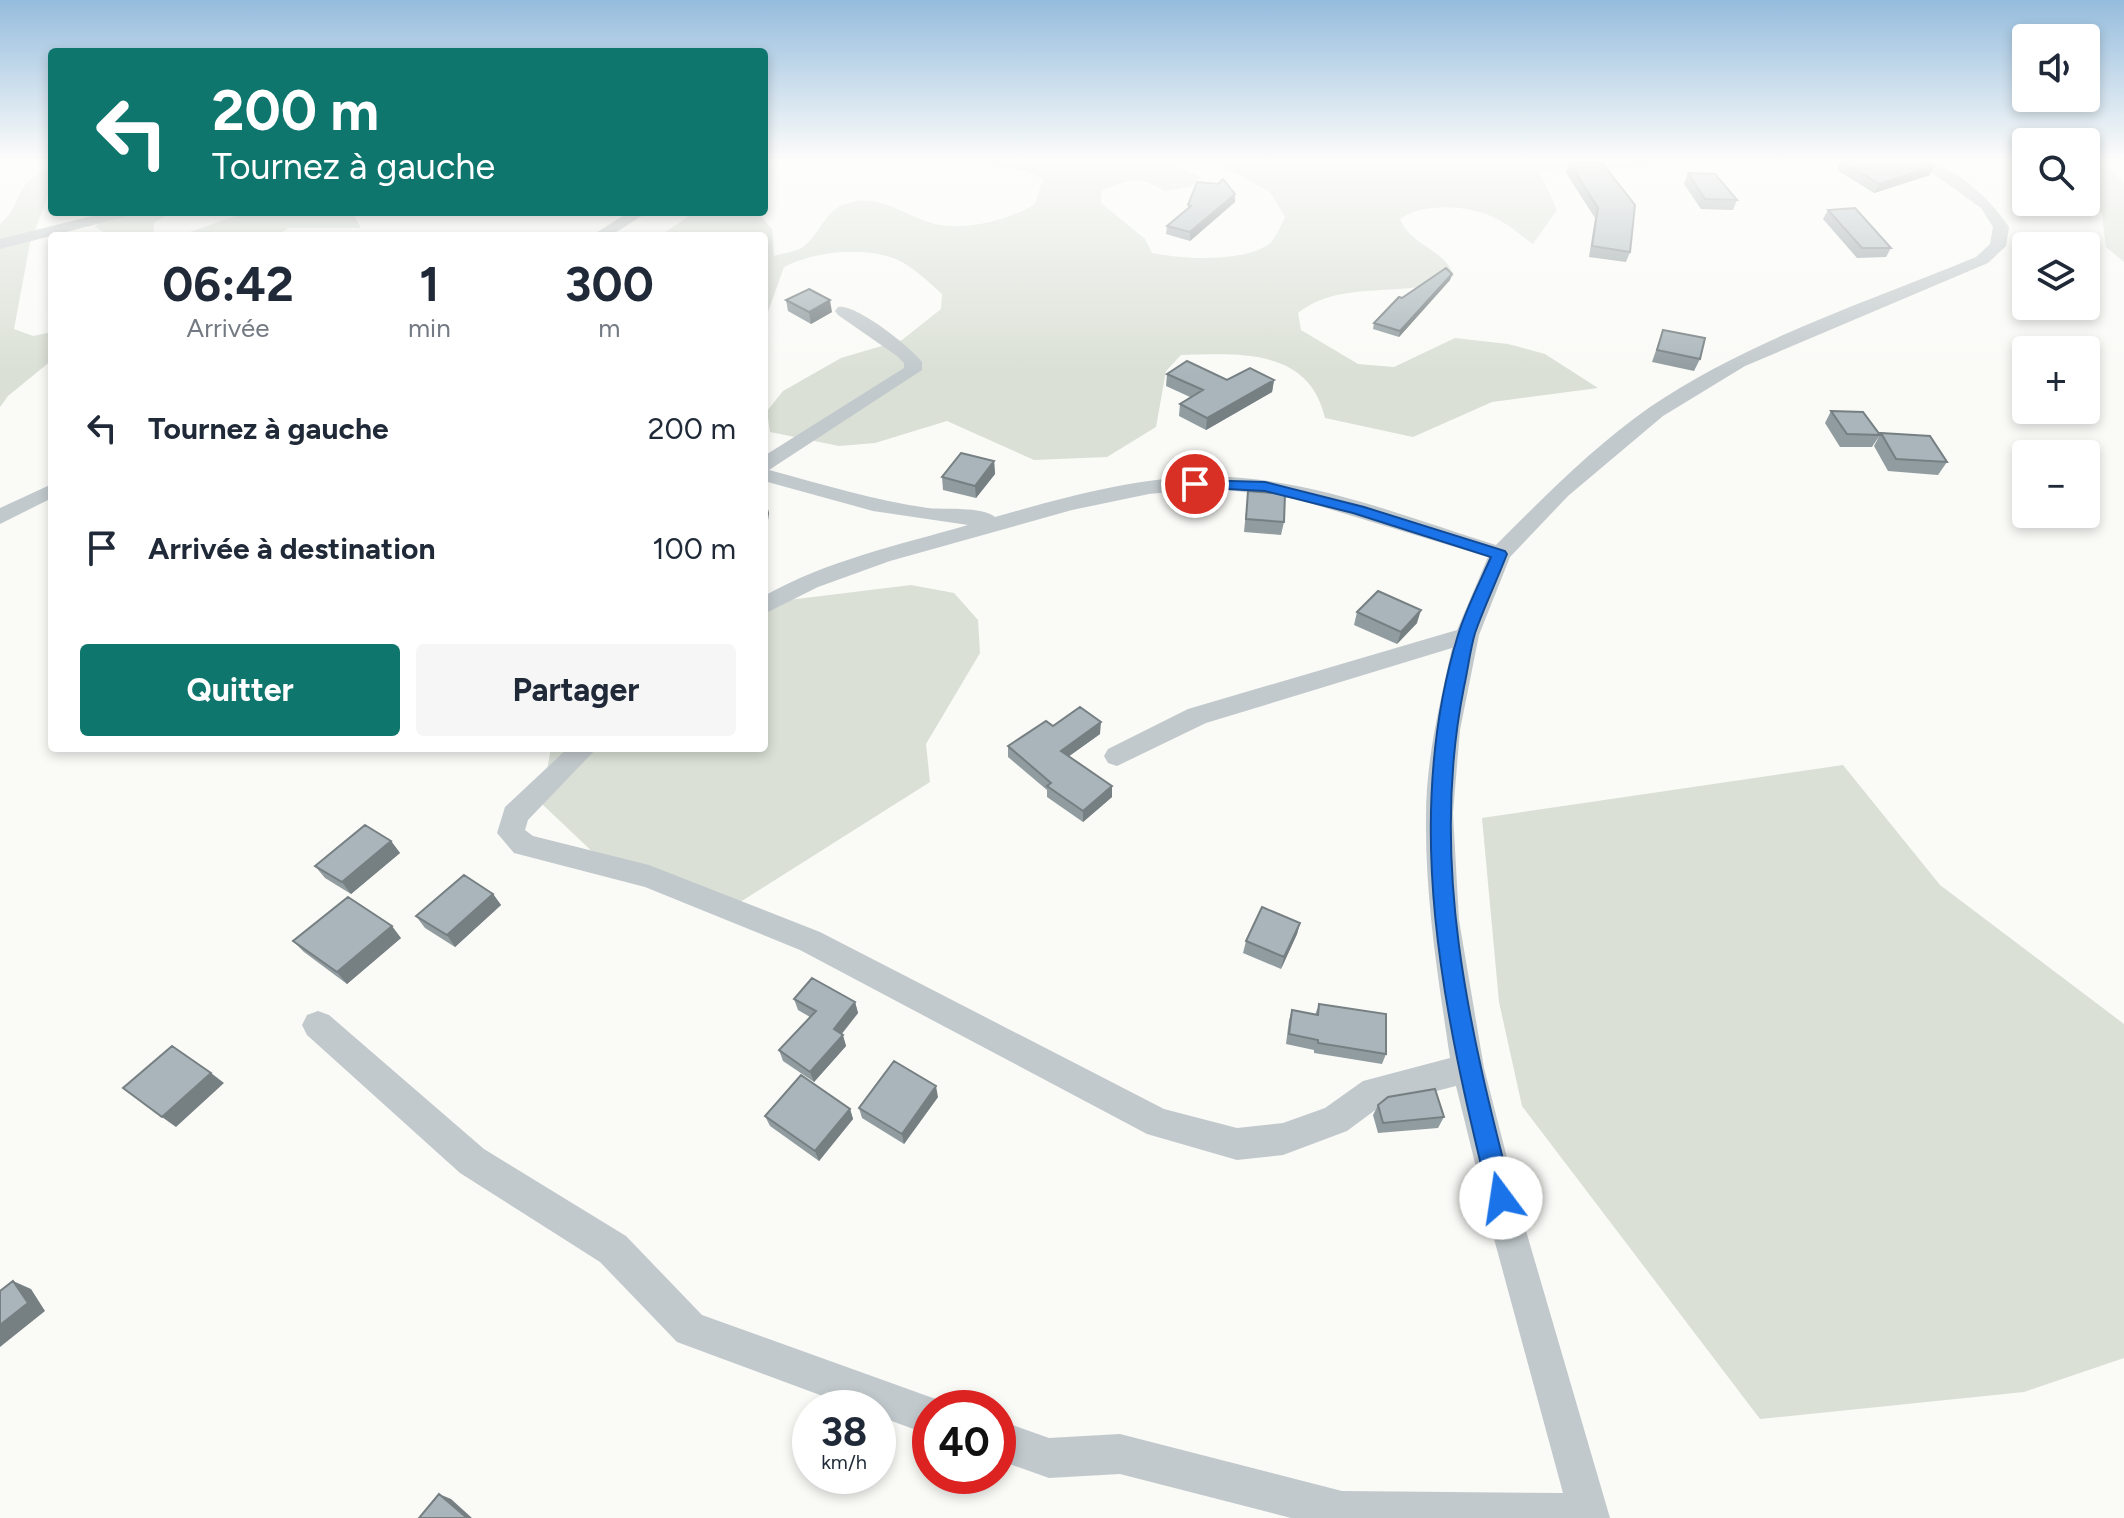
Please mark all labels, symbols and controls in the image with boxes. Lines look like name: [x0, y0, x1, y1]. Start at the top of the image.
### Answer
map controls: [2012, 24, 2100, 528]
button: sound: [2012, 24, 2100, 112]
text: 200 m: [212, 77, 379, 144]
icon: left: [80, 80, 184, 184]
button: search: [2012, 128, 2100, 216]
text: Tournez à gauche: [212, 145, 495, 188]
button: layers: [2012, 232, 2100, 320]
text: 06:42: [162, 255, 294, 313]
text: 1: [419, 255, 439, 313]
text: 300: [565, 255, 654, 313]
text: Arrivée: [187, 312, 269, 344]
text: min: [408, 312, 451, 344]
text: m: [598, 312, 620, 344]
button: +: [2012, 336, 2100, 424]
icon: left: [80, 406, 124, 450]
text: Tournez à gauche: [148, 410, 389, 447]
text: 200 m: [648, 410, 736, 447]
button: −: [2012, 440, 2100, 528]
pin: [1161, 450, 1229, 518]
icon: arrive: [1173, 462, 1217, 506]
icon: arrive: [80, 526, 124, 570]
text: Arrivée à destination: [148, 530, 435, 567]
text: 100 m: [652, 530, 736, 567]
button: Quitter: [80, 644, 400, 736]
button: Partager: [416, 644, 736, 736]
position arrow: [1459, 1156, 1543, 1240]
speed limit sign: 40: [912, 1390, 1016, 1494]
text: 38: [821, 1408, 867, 1456]
text: km/h: [821, 1450, 867, 1474]

